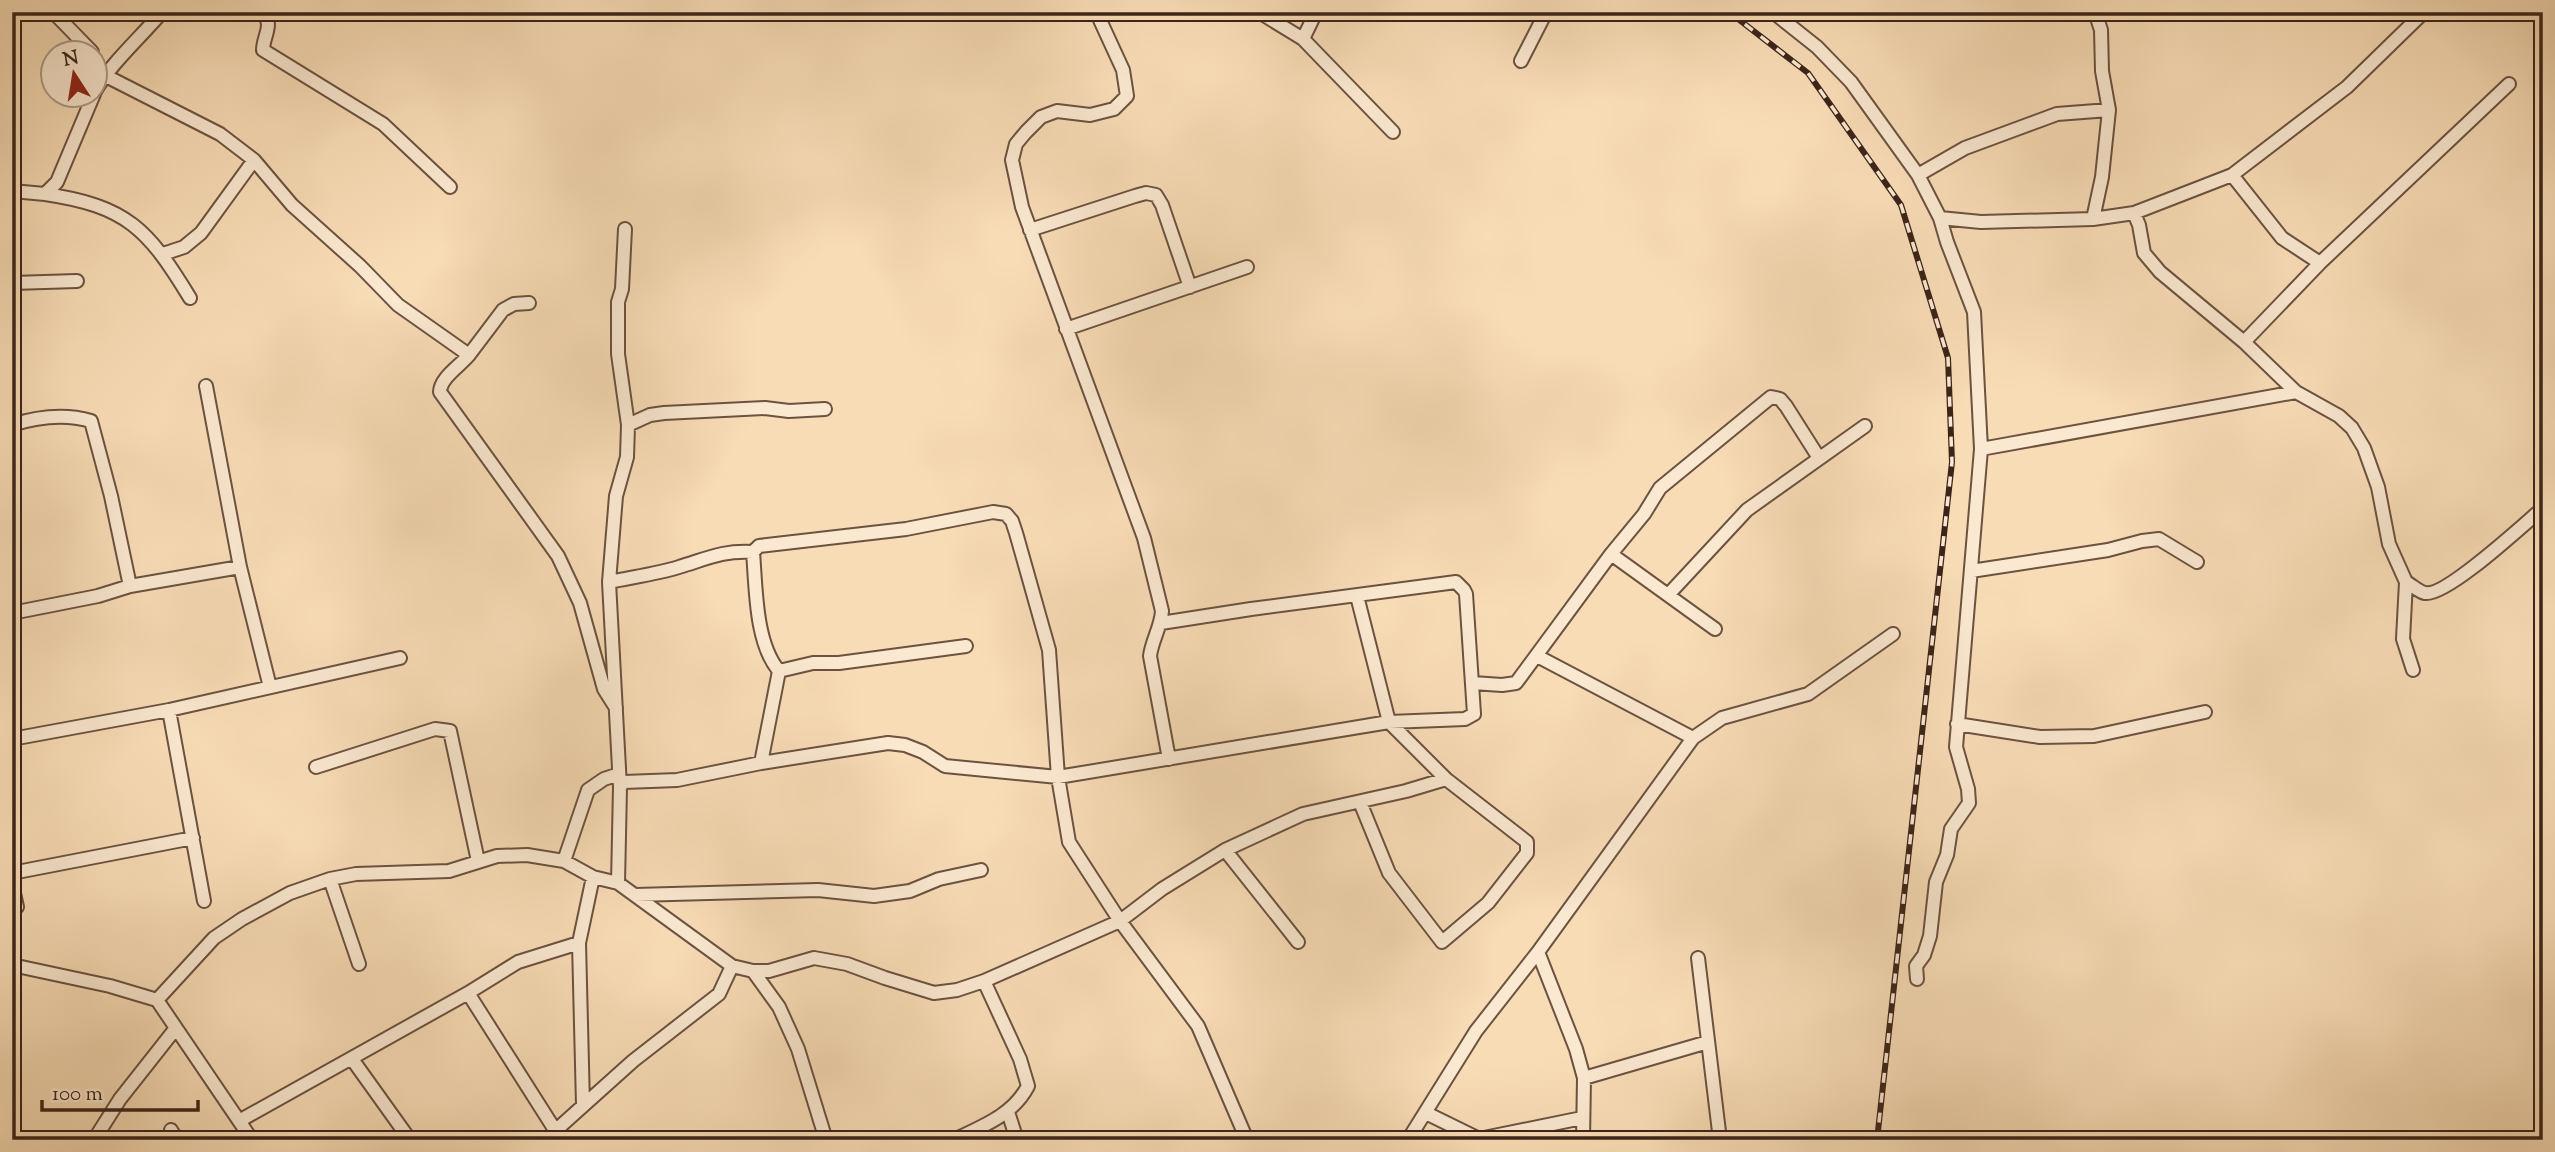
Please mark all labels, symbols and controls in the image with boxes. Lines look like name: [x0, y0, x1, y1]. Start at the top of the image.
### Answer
north arrow: [38, 38, 108, 108]
text: N: [61, 45, 81, 75]
scale bar: [42, 1068, 198, 1112]
text: 100 m: [52, 1080, 103, 1110]

